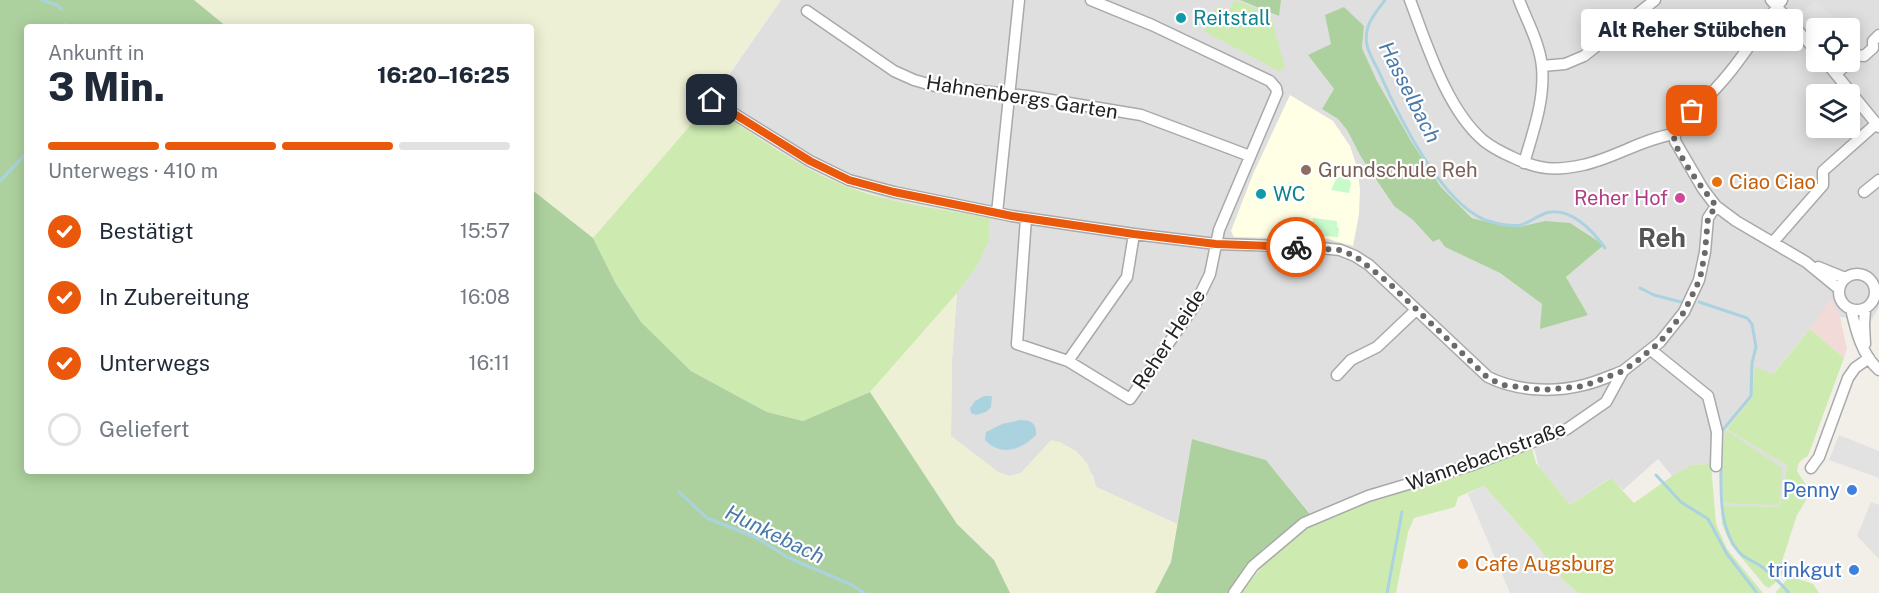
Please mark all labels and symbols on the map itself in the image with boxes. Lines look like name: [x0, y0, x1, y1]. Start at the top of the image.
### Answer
place label: Reitstall: [1193, 6, 1271, 30]
callout: Alt Reher Stübchen: [1581, 9, 1803, 51]
marker: Reitstall: [1174, 11, 1188, 25]
water label: Hasselbach: [1374, 37, 1446, 147]
street label: Hahnenbergs Garten: [924, 70, 1120, 124]
pin: [686, 74, 737, 125]
pin: [1666, 85, 1717, 136]
place label: Grundschule Reh: [1318, 158, 1478, 182]
marker: Grundschule Reh: [1299, 163, 1313, 177]
place label: Ciao Ciao: [1729, 170, 1816, 194]
marker: Ciao Ciao: [1710, 175, 1724, 189]
place label: WC: [1273, 182, 1306, 206]
place label: Reher Hof: [1574, 186, 1668, 210]
marker: WC: [1254, 187, 1268, 201]
marker: Reher Hof: [1673, 191, 1687, 205]
courier: [1266, 217, 1326, 277]
district label: Reh: [1638, 222, 1686, 253]
street label: Reher Heide: [1128, 284, 1210, 394]
street label: Wannebachstraße: [1403, 416, 1569, 496]
place label: Penny: [1783, 478, 1840, 502]
marker: Penny: [1845, 483, 1859, 497]
water label: Hunkebach: [721, 499, 829, 569]
place label: Cafe Augsburg: [1475, 552, 1615, 576]
marker: Cafe Augsburg: [1456, 557, 1470, 571]
place label: trinkgut: [1767, 558, 1842, 582]
marker: trinkgut: [1847, 563, 1861, 577]

